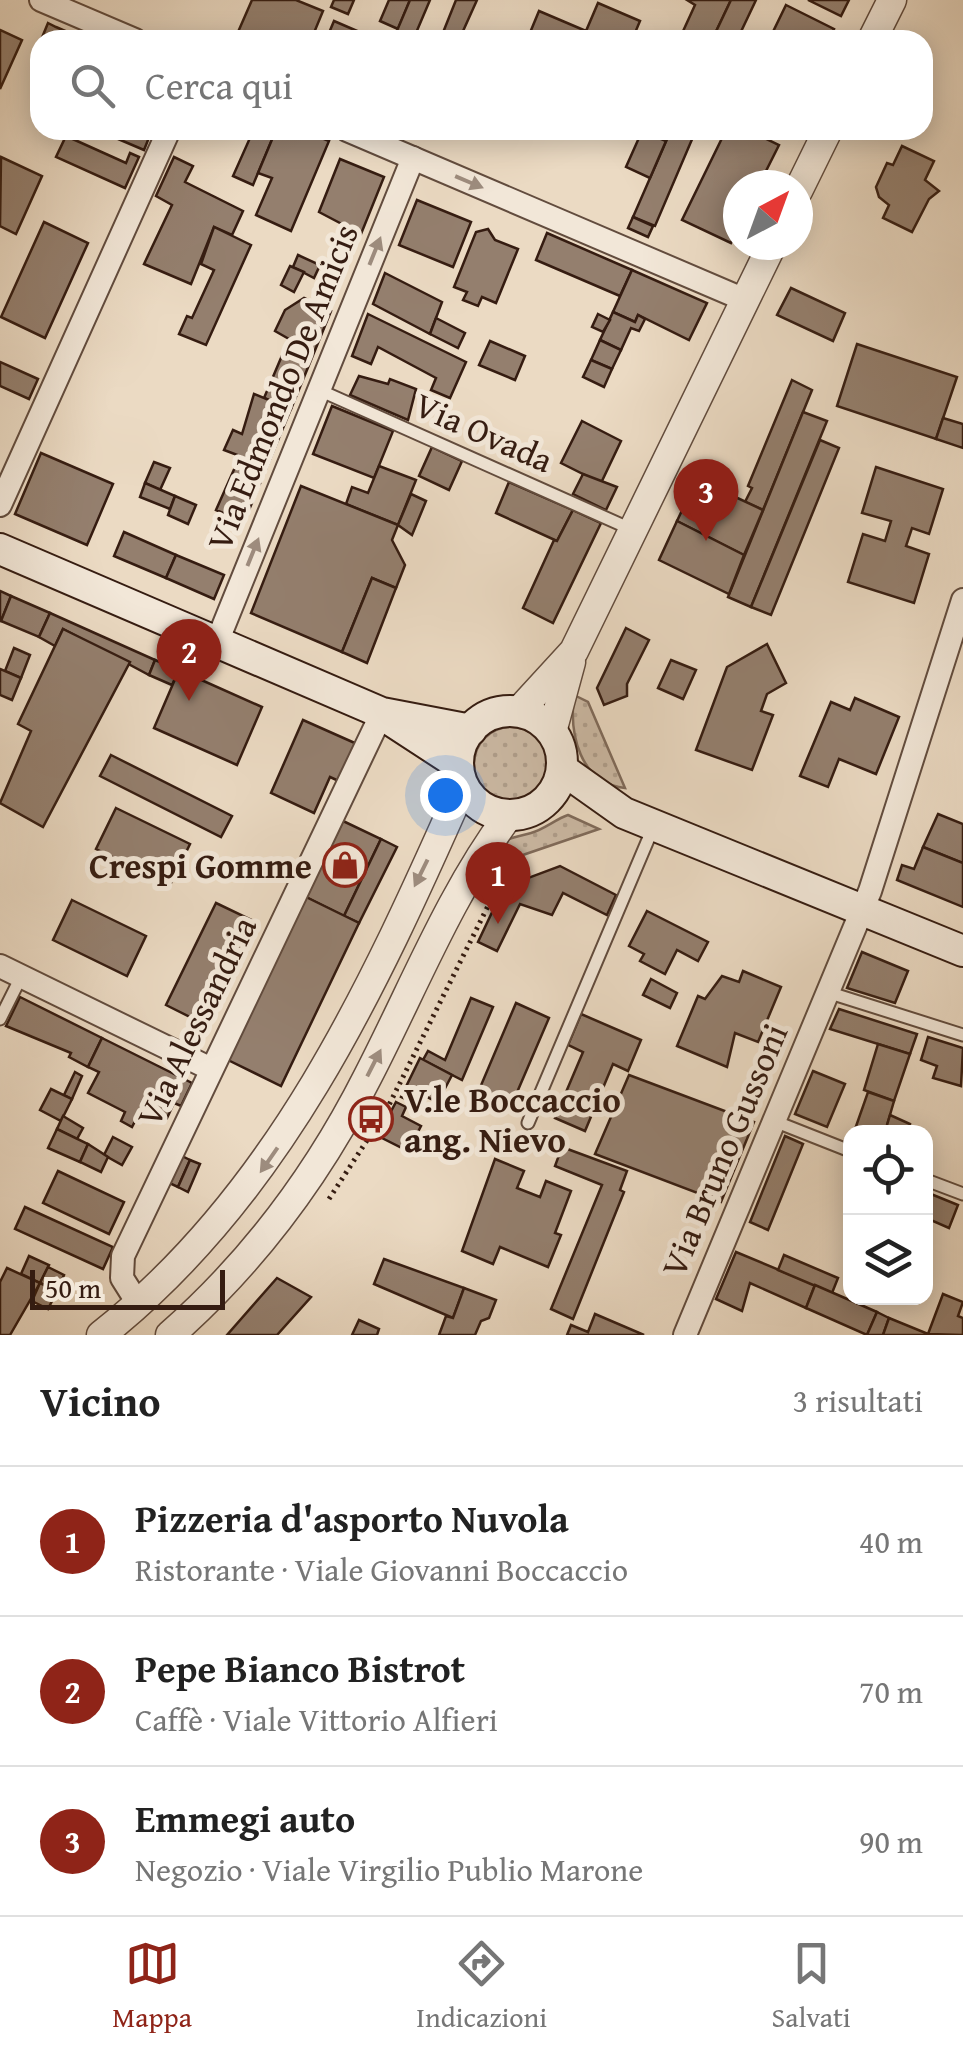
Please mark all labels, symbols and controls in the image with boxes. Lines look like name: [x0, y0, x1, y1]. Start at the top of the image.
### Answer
search box: [30, 30, 933, 140]
text: Cerca qui: [145, 57, 293, 113]
icon: search: [65, 58, 120, 113]
north arrow: [723, 170, 813, 260]
one-way arrow: [454, 174, 483, 190]
street label: Via Edmondo De Amicis: [193, 216, 371, 558]
one-way arrow: [368, 235, 384, 265]
street label: Via Ovada: [407, 379, 562, 485]
pin: 3: [674, 458, 738, 541]
one-way arrow: [246, 537, 262, 567]
pin: 2: [156, 618, 222, 701]
your location: [420, 770, 471, 821]
place label: Crespi Gomme: [89, 840, 312, 891]
shop icon: Crespi Gomme: [322, 842, 368, 888]
pin: 1: [466, 842, 530, 924]
one-way arrow: [413, 859, 430, 888]
street label: Via Alessandria: [123, 907, 269, 1135]
street label: Via Bruno Gussoni: [648, 1016, 800, 1284]
one-way arrow: [366, 1049, 383, 1078]
place label: V.le Boccaccio ang. Nievo: [404, 1074, 621, 1165]
bus stop icon: V.le Boccaccio ang. Nievo: [348, 1096, 394, 1142]
map controls: [843, 1125, 933, 1305]
button: locate: [843, 1125, 933, 1215]
one-way arrow: [260, 1147, 279, 1173]
button: layers: [843, 1215, 933, 1305]
scale bar: [30, 1265, 225, 1310]
text: 50 m: [45, 1267, 101, 1308]
text: Vicino: [40, 1370, 161, 1431]
text: 3 risultati: [793, 1377, 923, 1424]
text: Pizzeria d'asporto Nuvola: [135, 1490, 569, 1546]
text: 1: [64, 1518, 81, 1565]
text: 40 m: [859, 1518, 923, 1565]
text: Ristorante · Viale Giovanni Boccaccio: [135, 1546, 628, 1593]
text: Pepe Bianco Bistrot: [135, 1640, 465, 1696]
text: 2: [64, 1668, 81, 1715]
text: 70 m: [859, 1668, 923, 1715]
text: Caffè · Viale Vittorio Alfieri: [135, 1696, 498, 1743]
text: Emmegi auto: [135, 1790, 355, 1846]
text: 3: [64, 1818, 81, 1865]
text: 90 m: [859, 1818, 923, 1865]
text: Negozio · Viale Virgilio Publio Marone: [135, 1846, 643, 1893]
tab: Mappa: [112, 1936, 192, 2037]
tab: Indicazioni: [416, 1936, 547, 2037]
tab: Salvati: [772, 1936, 851, 2037]

